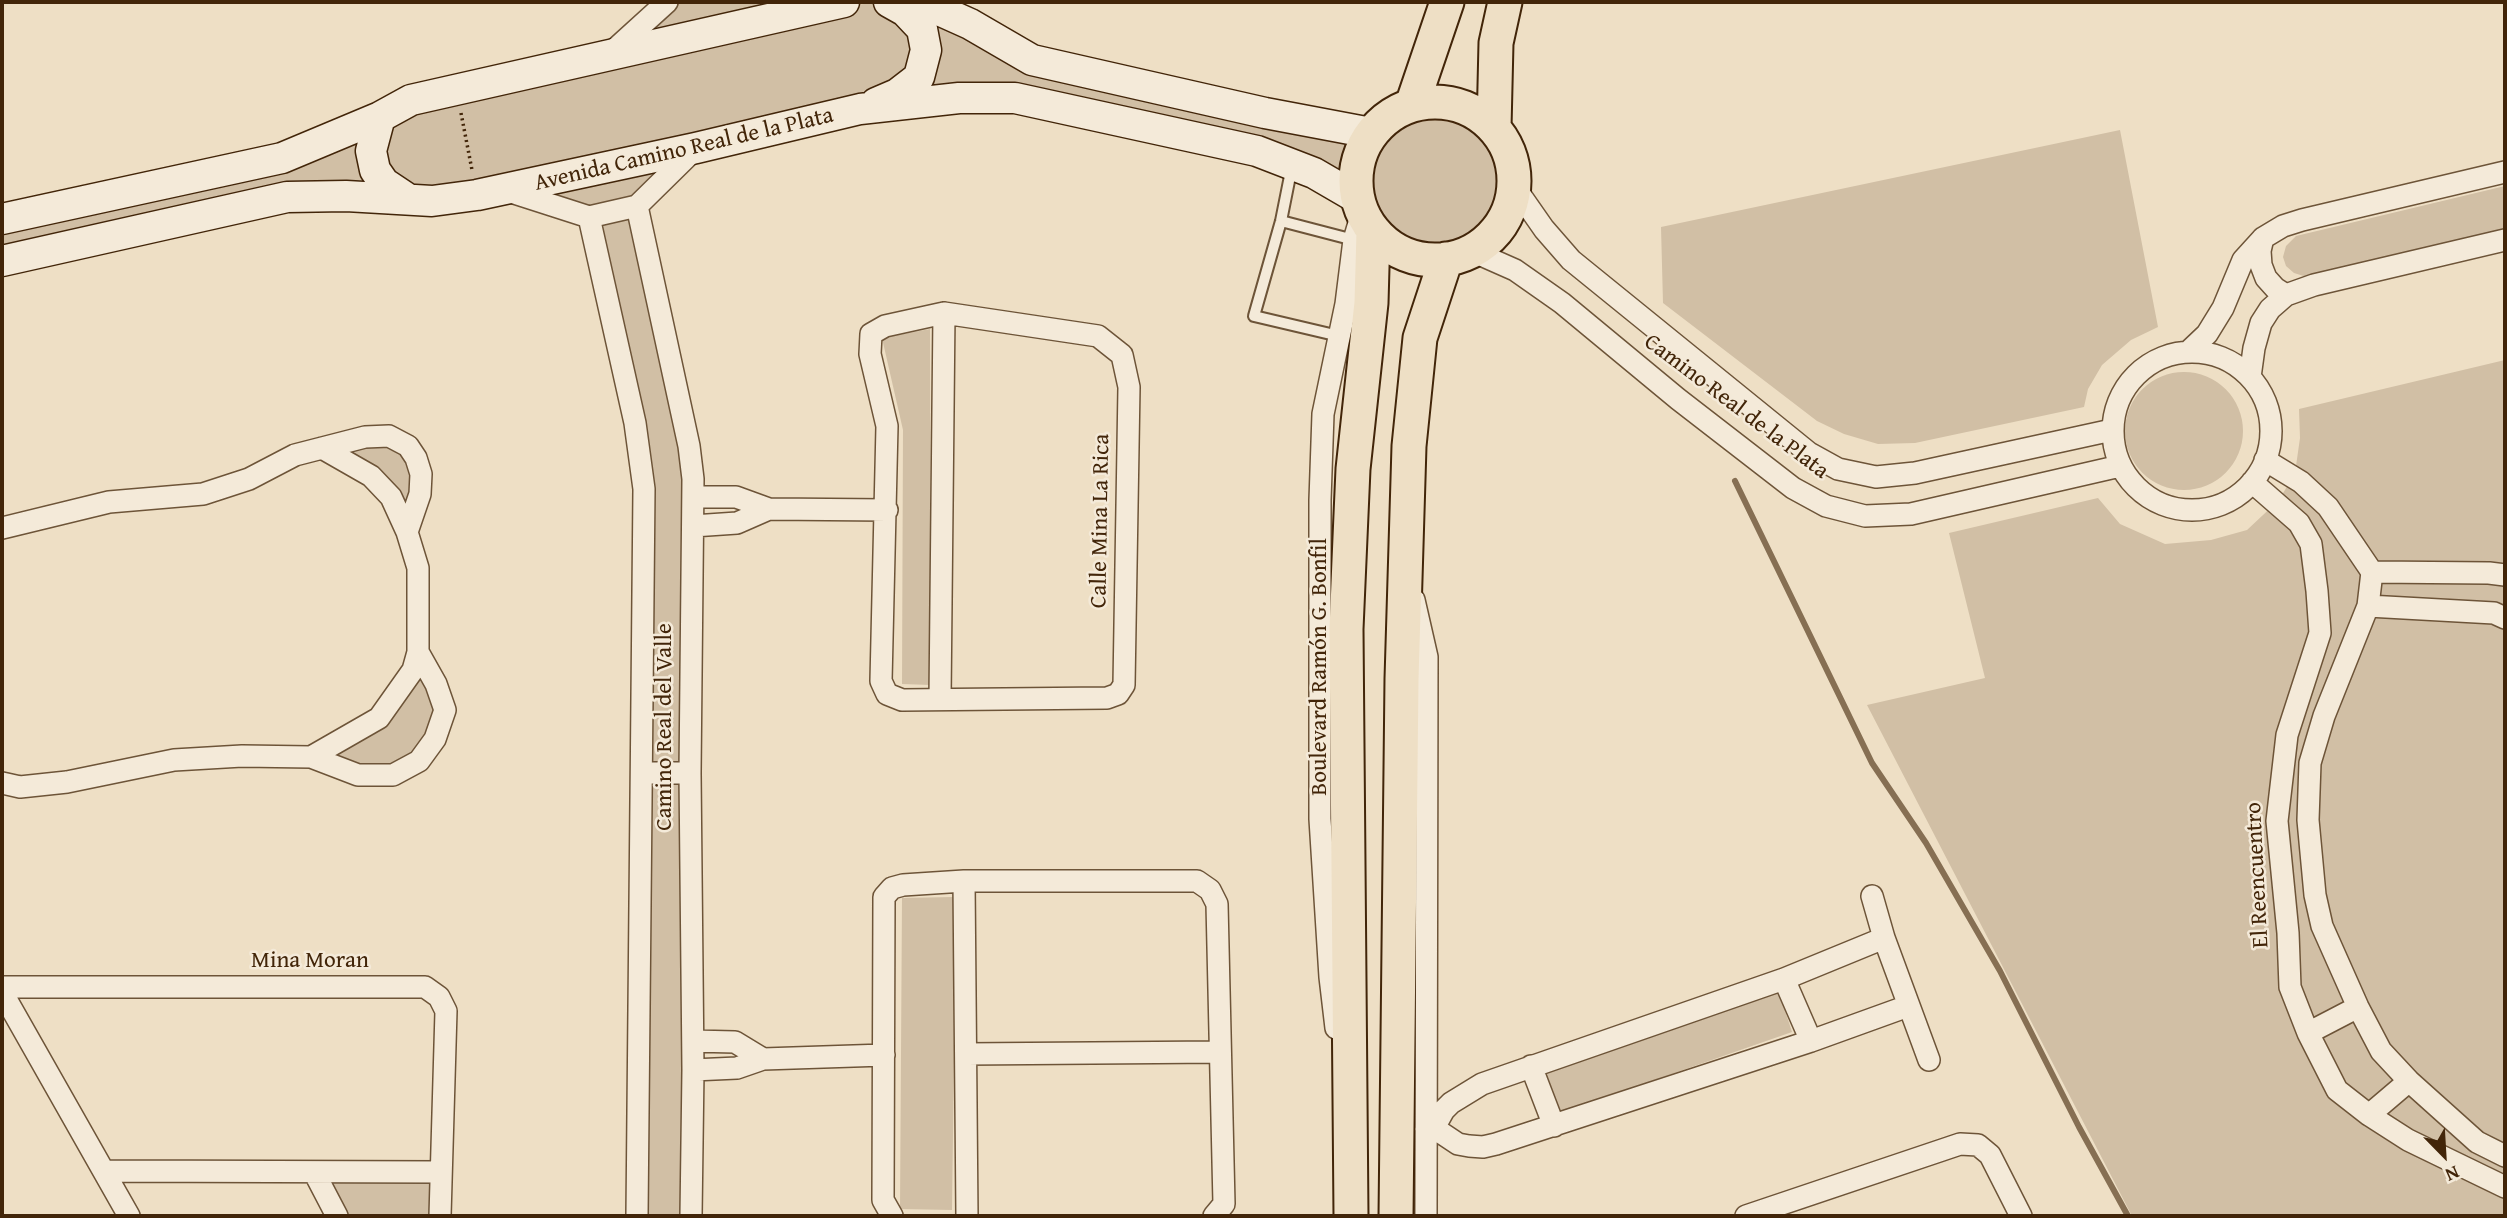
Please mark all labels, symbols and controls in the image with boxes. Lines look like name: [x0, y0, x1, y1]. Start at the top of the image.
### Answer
street label: Avenida Camino Real de la Plata: [532, 102, 836, 198]
street label: Camino Real de la Plata: [1638, 329, 1834, 485]
street label: Calle Mina La Rica: [1086, 434, 1116, 608]
street label: Boulevard Ramón G. Bonfil: [1306, 538, 1334, 796]
street label: Camino Real del Valle: [651, 623, 679, 831]
street label: El Reencuentro: [2240, 801, 2276, 949]
street label: Mina Moran: [251, 947, 369, 975]
north arrow: [2409, 1120, 2479, 1190]
text: N: [2441, 1159, 2464, 1190]

